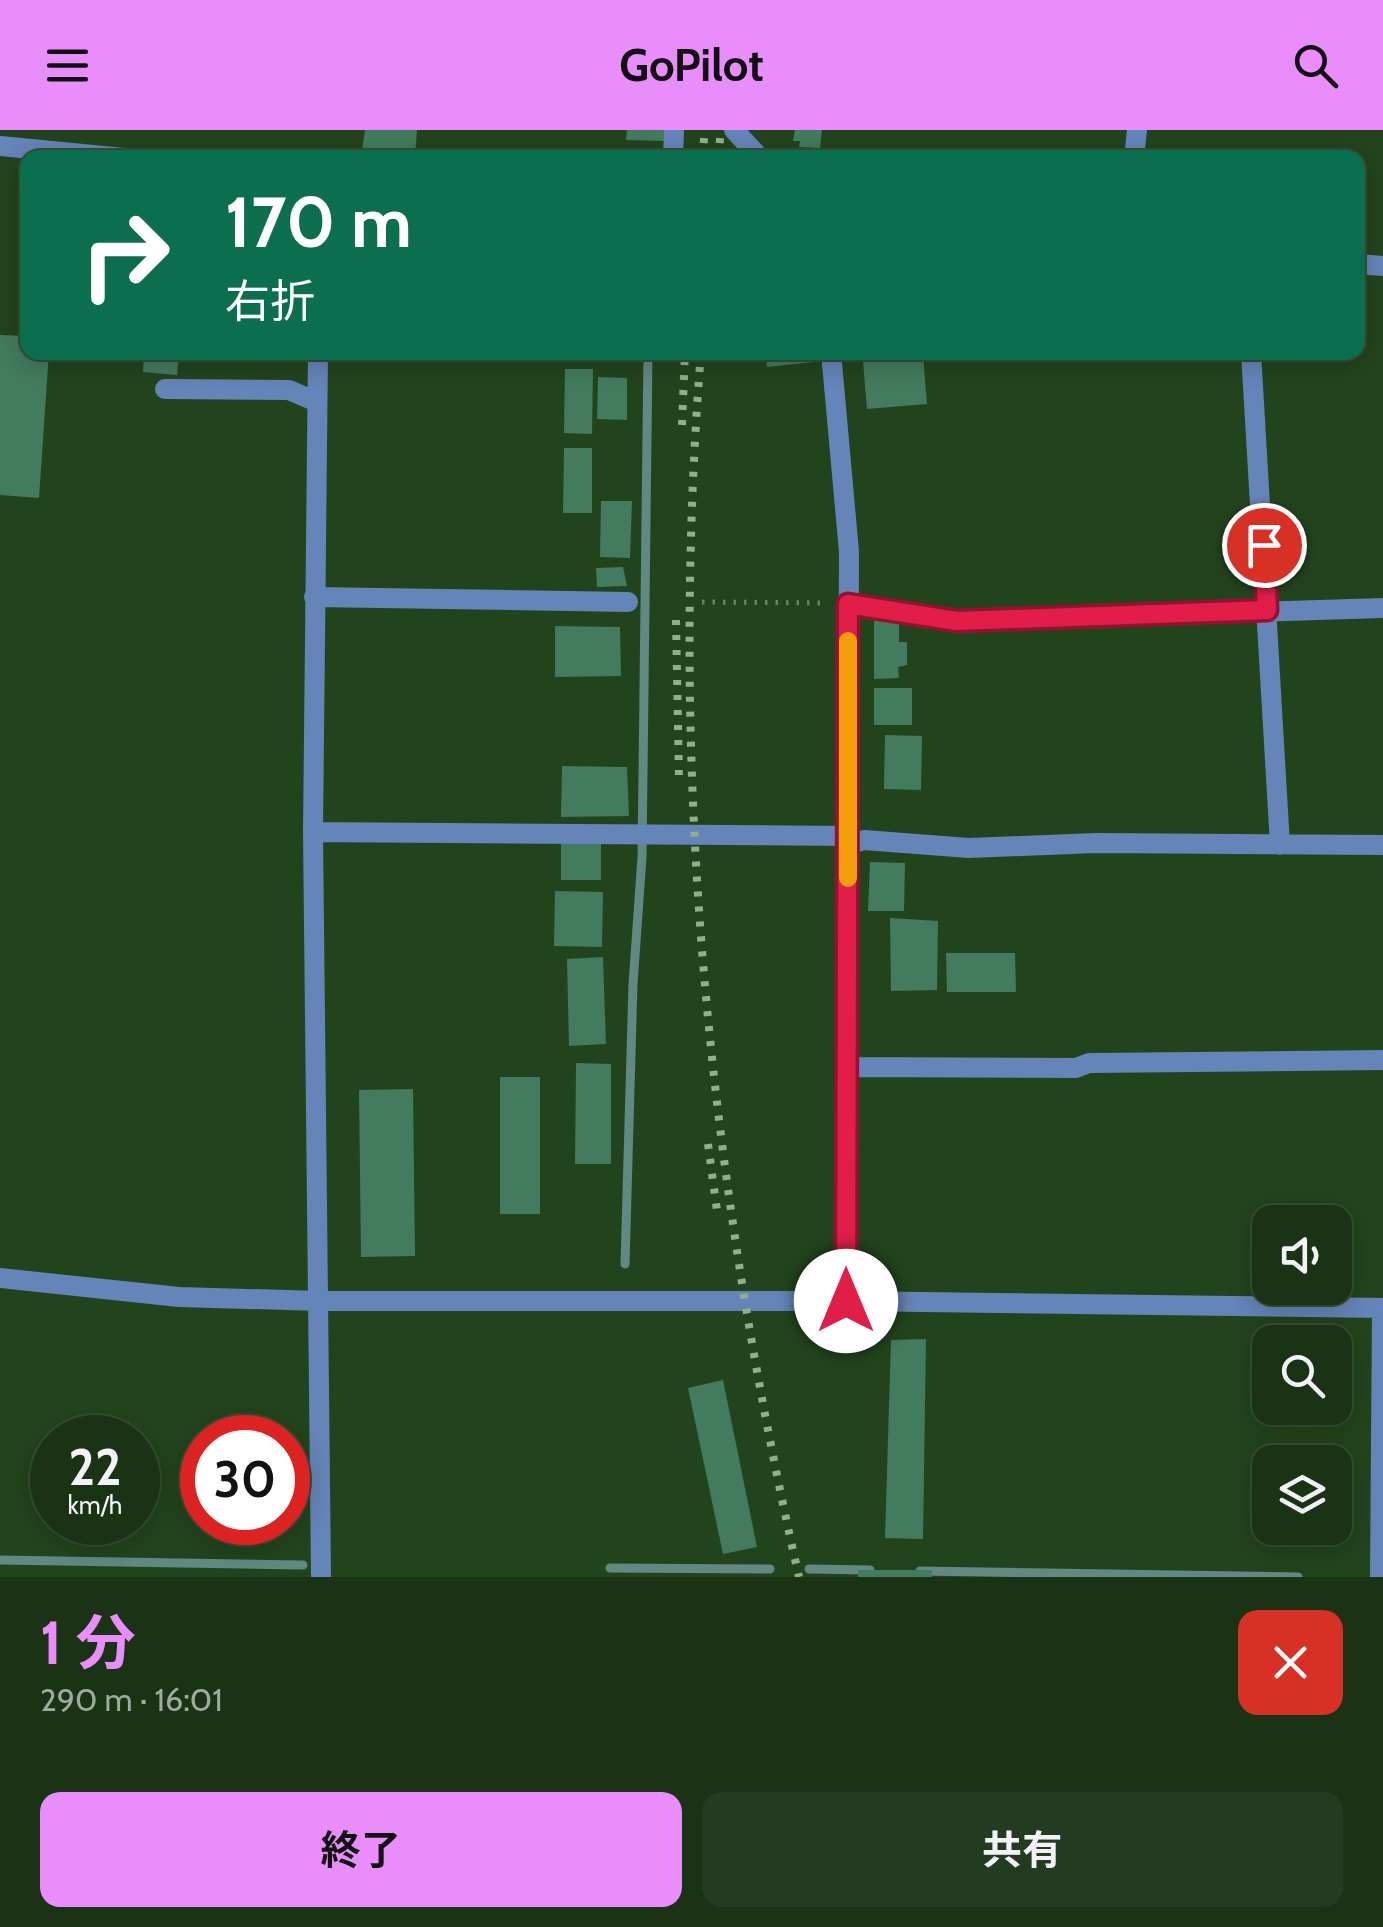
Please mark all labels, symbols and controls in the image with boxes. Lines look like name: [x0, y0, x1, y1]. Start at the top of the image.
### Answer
icon: menu: [40, 38, 95, 93]
text: GoPilot: [619, 38, 764, 92]
icon: search: [1288, 38, 1343, 93]
text: 170 m: [225, 179, 412, 265]
icon: right: [60, 190, 190, 320]
text: 右折: [225, 274, 315, 328]
pin: [1222, 503, 1307, 588]
icon: arrive: [1237, 518, 1292, 573]
map controls: [1252, 1205, 1352, 1545]
button: sound: [1252, 1205, 1352, 1305]
position arrow: [794, 1249, 898, 1353]
button: search: [1252, 1325, 1352, 1425]
speed limit sign: 30: [180, 1415, 310, 1545]
text: 22: [69, 1437, 121, 1498]
button: layers: [1252, 1445, 1352, 1545]
text: km/h: [68, 1490, 122, 1520]
text: 1 分: [40, 1606, 136, 1679]
button: close: [1238, 1610, 1343, 1715]
text: 290 m · 16:01: [40, 1680, 223, 1719]
button: 終了: [40, 1792, 682, 1907]
button: 共有: [702, 1792, 1343, 1907]

